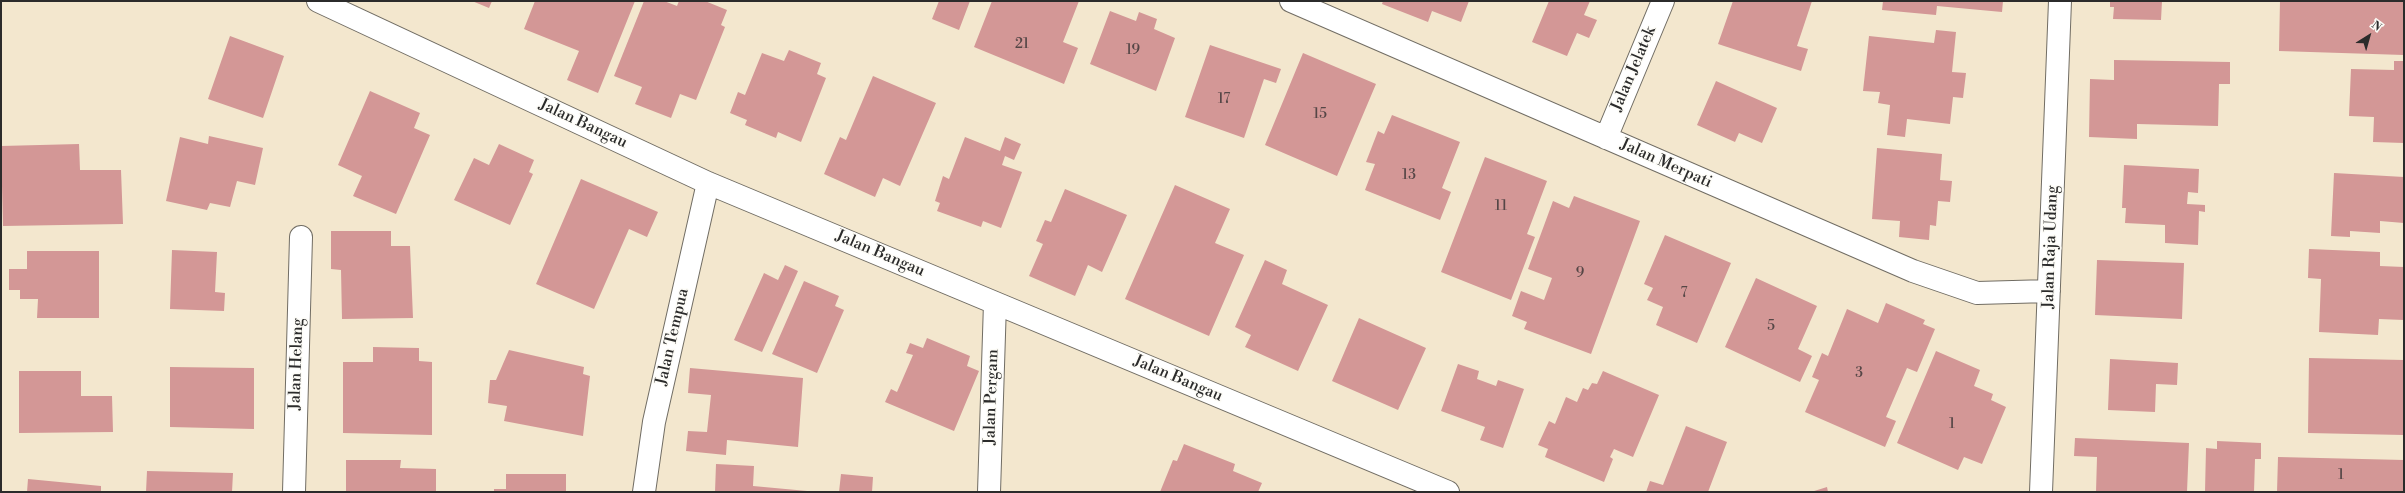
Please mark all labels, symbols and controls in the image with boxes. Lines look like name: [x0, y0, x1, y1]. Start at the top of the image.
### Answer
north arrow: [2349, 16, 2389, 56]
text: N: [2369, 18, 2384, 35]
street label: Jalan Jelatek: [1608, 24, 1660, 114]
house number: 21: [1015, 37, 1029, 53]
house number: 19: [1126, 43, 1140, 59]
house number: 17: [1218, 92, 1230, 108]
street label: Jalan Bangau: [536, 95, 630, 153]
house number: 15: [1313, 107, 1327, 123]
street label: Jalan Merpati: [1617, 135, 1715, 193]
house number: 13: [1402, 168, 1416, 184]
street label: Jalan Raja Udang: [2039, 185, 2063, 309]
house number: 11: [1495, 199, 1507, 215]
street label: Jalan Bangau: [833, 227, 927, 281]
house number: 9: [1576, 266, 1584, 282]
house number: 7: [1680, 286, 1688, 302]
street label: Jalan Tempua: [653, 287, 693, 387]
street label: Jalan Helang: [286, 318, 308, 410]
house number: 5: [1767, 319, 1775, 335]
street label: Jalan Pergam: [981, 349, 1003, 445]
street label: Jalan Bangau: [1131, 352, 1225, 406]
house number: 3: [1855, 366, 1863, 382]
house number: 1: [1949, 417, 1955, 433]
house number: 1: [2338, 468, 2344, 484]

